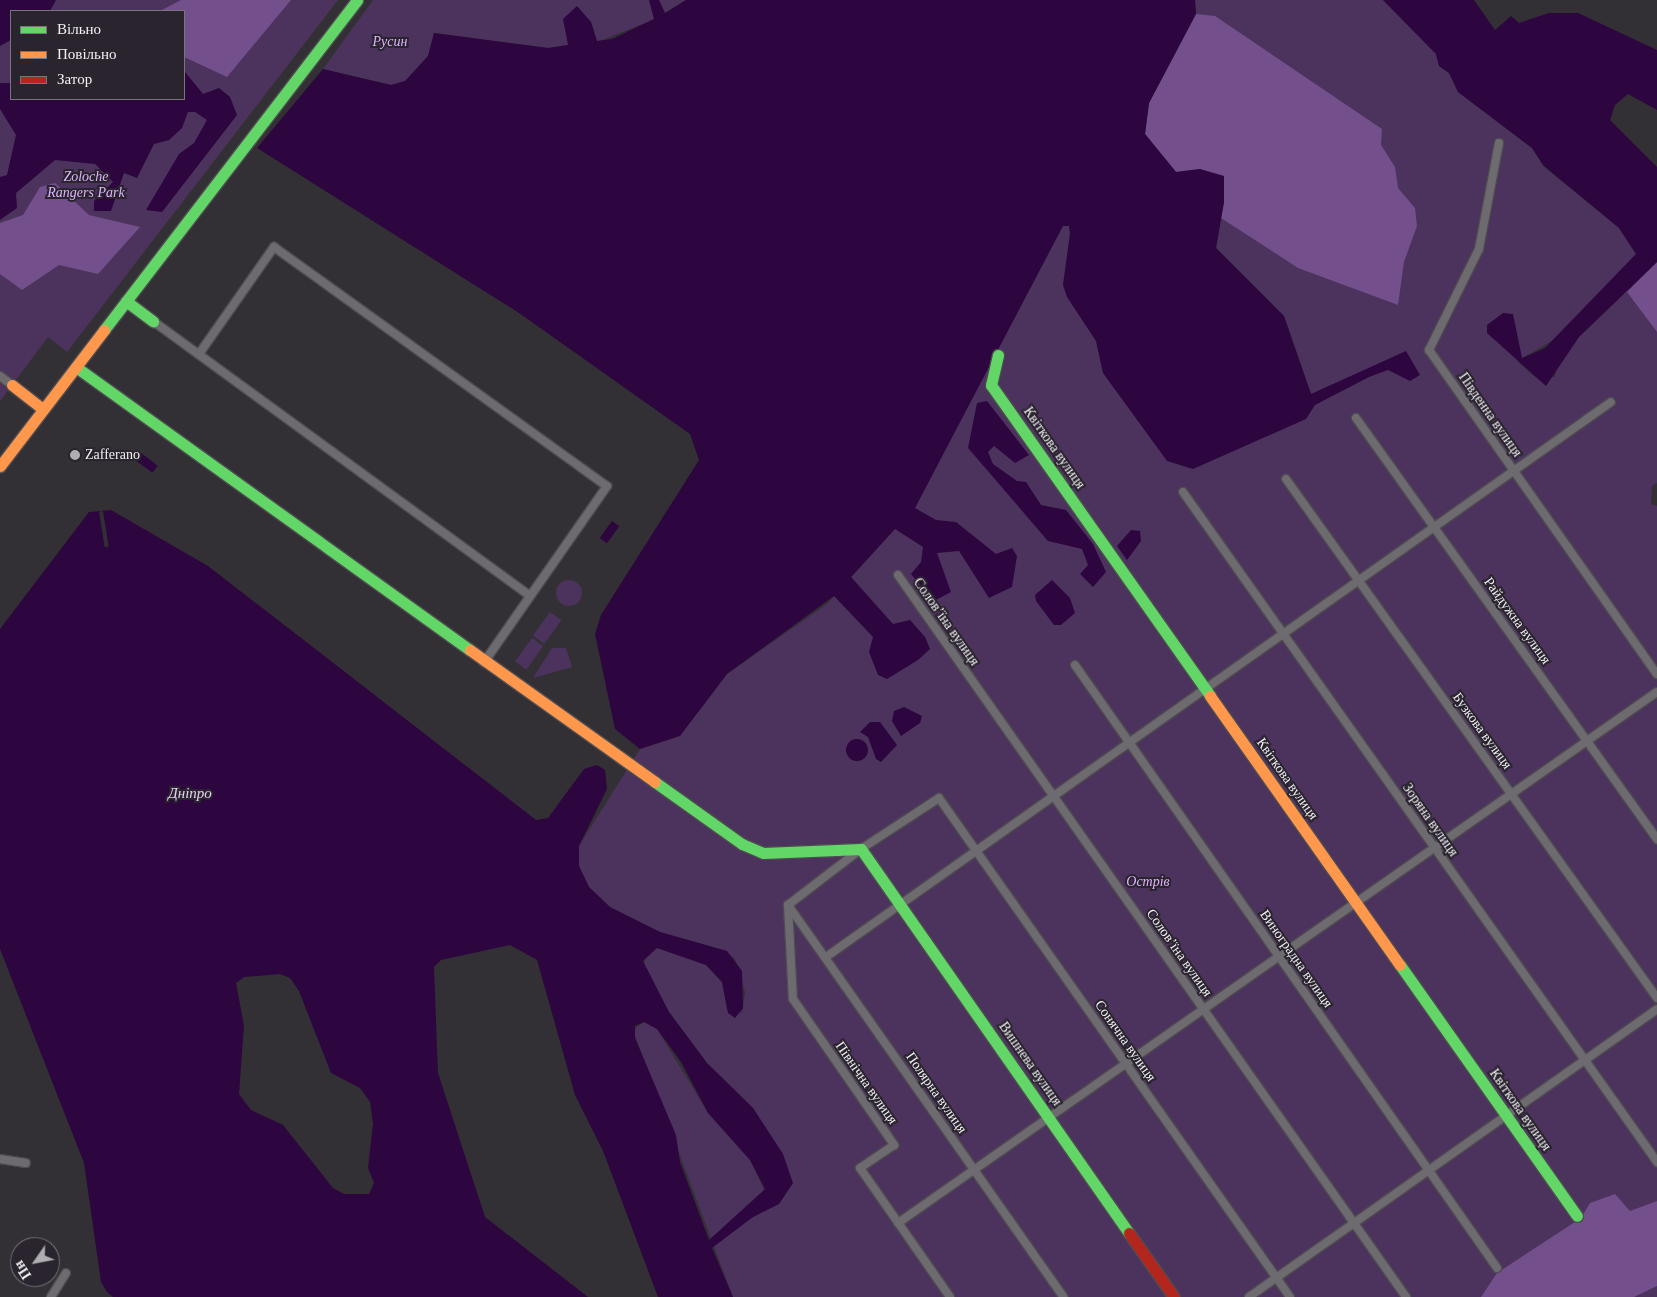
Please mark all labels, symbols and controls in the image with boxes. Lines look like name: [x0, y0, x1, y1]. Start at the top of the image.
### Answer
legend: [10, 10, 185, 100]
text: Вільно: [57, 21, 101, 37]
park label: Русин: [373, 34, 407, 50]
text: Повільно: [57, 46, 116, 62]
text: Затор: [57, 71, 92, 87]
park label: Zoloche Rangers Park: [47, 169, 125, 202]
street label: Південна вулиця: [1455, 370, 1525, 460]
street label: Квіткова вулиця: [1020, 404, 1088, 492]
place label: Zafferano: [85, 447, 140, 463]
marker: Zafferano: [69, 449, 81, 461]
street label: Райдужна вулиця: [1480, 574, 1554, 668]
street label: Соловʼїна вулиця: [909, 575, 983, 669]
street label: Бузкова вулиця: [1449, 690, 1515, 772]
street label: Квіткова вулиця: [1253, 735, 1321, 823]
street label: Зоряна вулиця: [1399, 780, 1461, 860]
water label: Дніпро: [168, 785, 212, 803]
park label: Острів: [1126, 874, 1170, 890]
street label: Соловʼїна вулиця: [1142, 906, 1216, 1000]
street label: Виноградна вулиця: [1256, 907, 1336, 1011]
street label: Сонячна вулиця: [1091, 997, 1159, 1085]
street label: Вишнева вулиця: [995, 1019, 1065, 1109]
street label: Північна вулиця: [831, 1038, 901, 1128]
street label: Полярна вулиця: [902, 1049, 970, 1137]
street label: Квіткова вулиця: [1486, 1066, 1554, 1154]
north arrow: [10, 1237, 60, 1287]
text: Пн: [11, 1258, 34, 1282]

